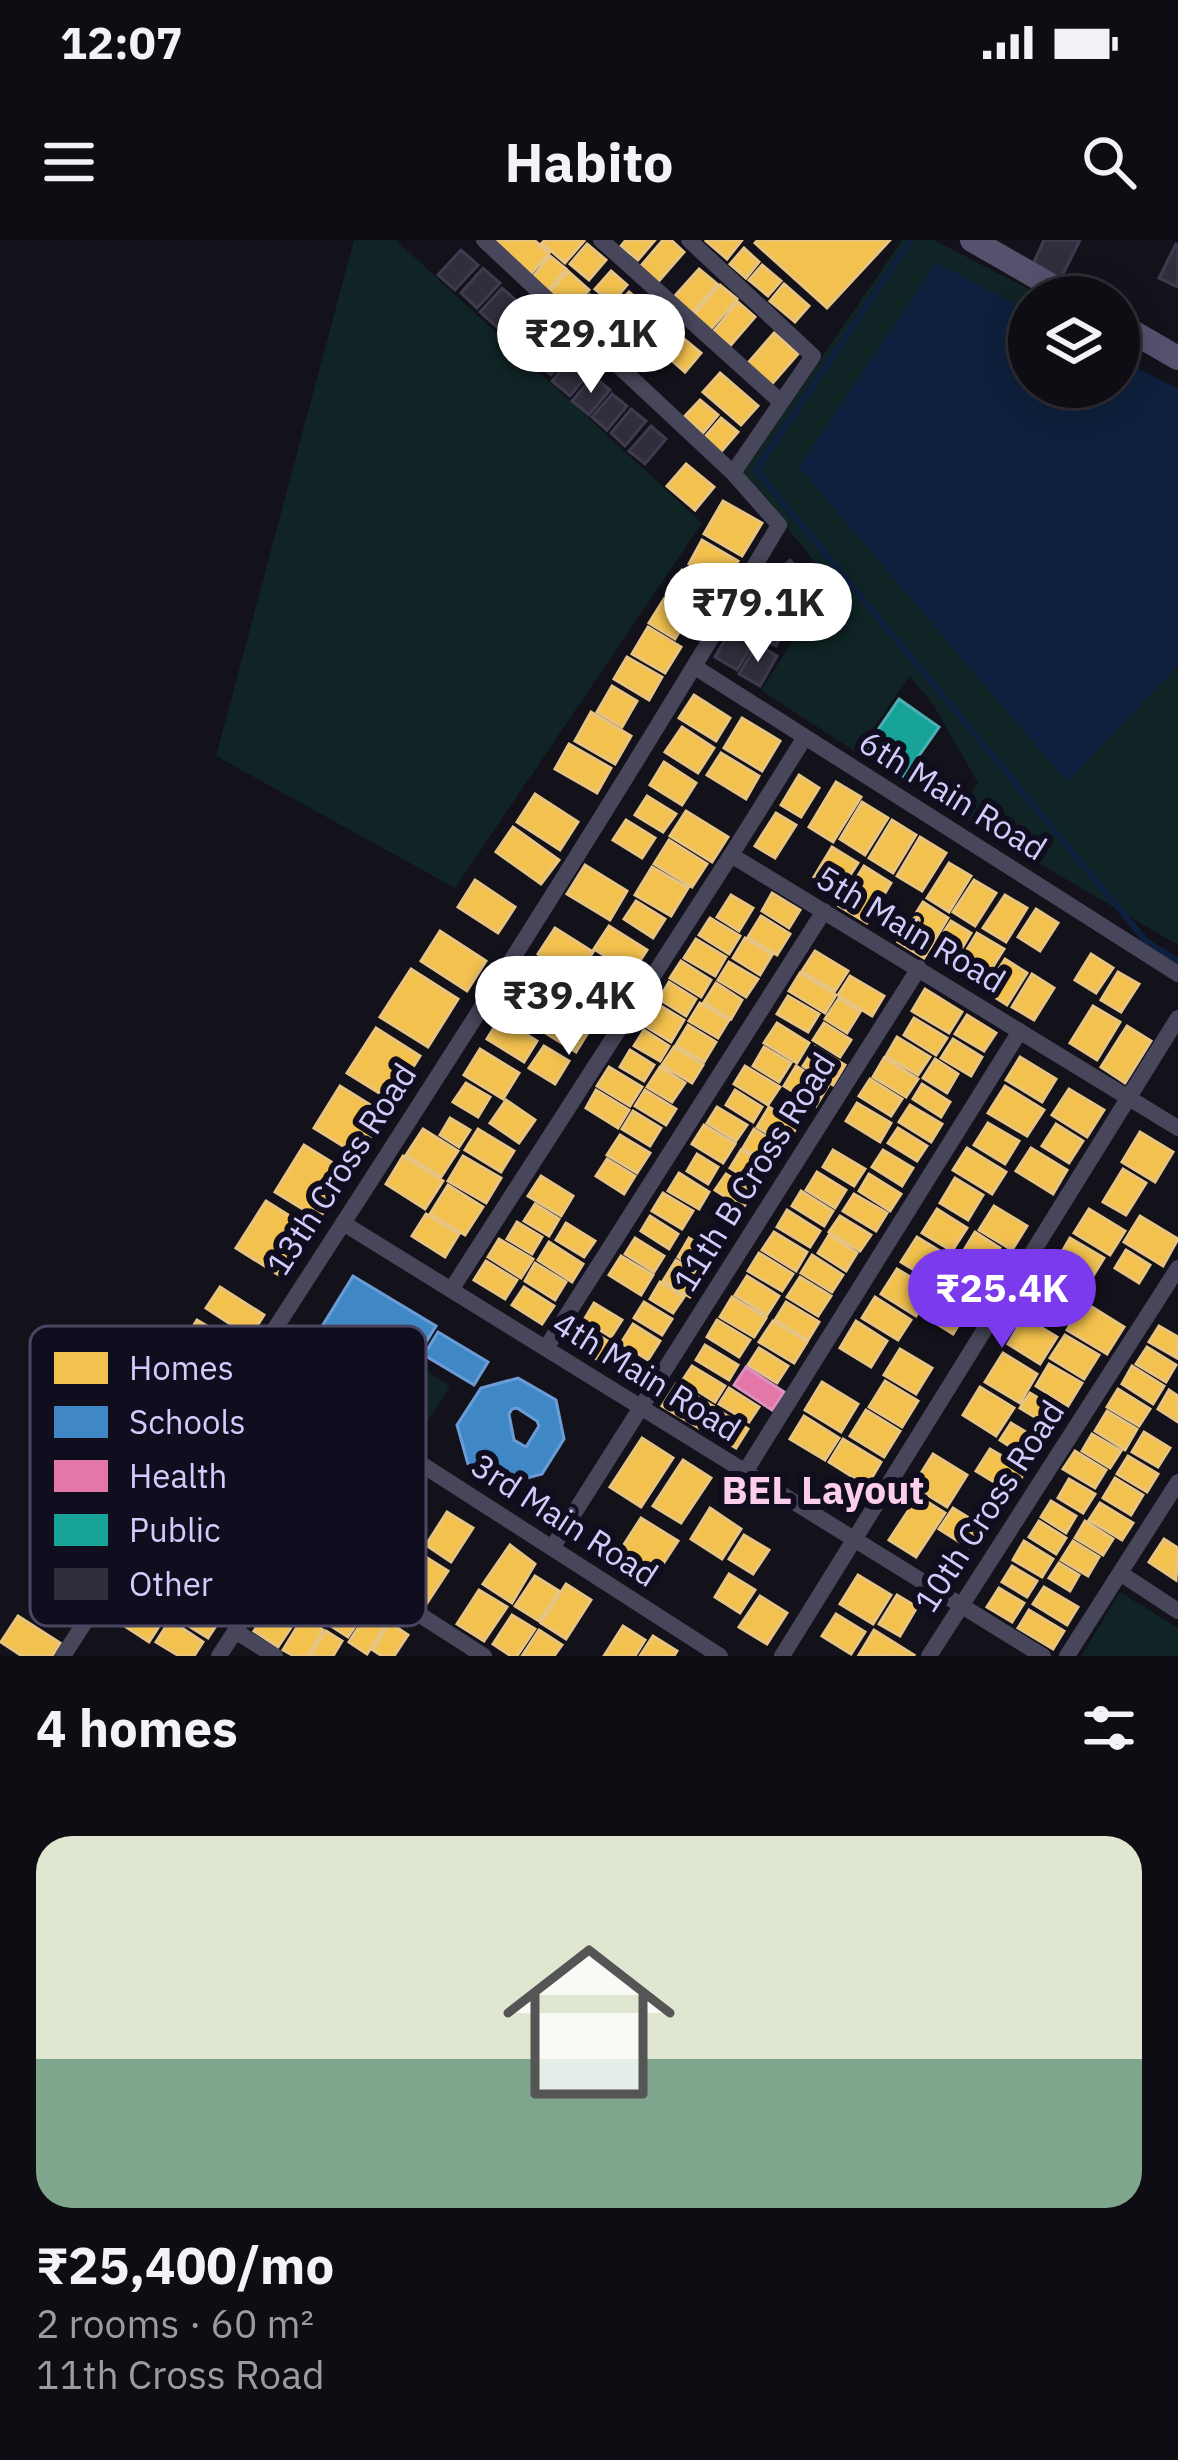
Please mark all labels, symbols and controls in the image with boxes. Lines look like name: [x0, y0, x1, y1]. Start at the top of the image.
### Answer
text: 12:07: [60, 13, 183, 71]
text: Habito: [504, 127, 674, 197]
icon: menu: [36, 129, 102, 195]
icon: search: [1076, 129, 1142, 195]
map controls: [1008, 276, 1140, 408]
button: layers: [1008, 276, 1140, 408]
pin: ₹29.1K: [493, 294, 689, 396]
text: ₹29.1K: [524, 307, 658, 358]
pin: ₹79.1K: [660, 563, 856, 665]
text: ₹79.1K: [691, 576, 825, 627]
street label: 6th Main Road: [852, 720, 1055, 869]
street label: 5th Main Road: [809, 855, 1014, 1002]
pin: ₹39.4K: [471, 956, 667, 1058]
text: ₹39.4K: [502, 969, 636, 1020]
street label: 11th B Cross Road: [663, 1044, 844, 1299]
street label: 13th Cross Road: [256, 1055, 425, 1283]
pin: ₹25.4K: [904, 1249, 1100, 1351]
text: ₹25.4K: [935, 1262, 1069, 1313]
street label: 4th Main Road: [546, 1301, 749, 1450]
legend: [30, 1326, 426, 1626]
text: Homes: [129, 1346, 234, 1389]
street label: 10th Cross Road: [904, 1392, 1073, 1620]
text: Schools: [129, 1400, 246, 1443]
street label: 3rd Main Road: [464, 1443, 667, 1596]
text: Health: [129, 1454, 227, 1497]
district label: BEL Layout: [722, 1464, 924, 1515]
text: Public: [129, 1508, 221, 1551]
text: Other: [129, 1562, 213, 1605]
text: 4 homes: [36, 1695, 238, 1761]
icon: filters: [1076, 1695, 1142, 1761]
icon: home: [481, 1914, 697, 2130]
text: ₹25,400/mo: [36, 2232, 334, 2298]
text: 2 rooms · 60 m²: [36, 2298, 314, 2349]
text: 11th Cross Road: [36, 2349, 325, 2400]

